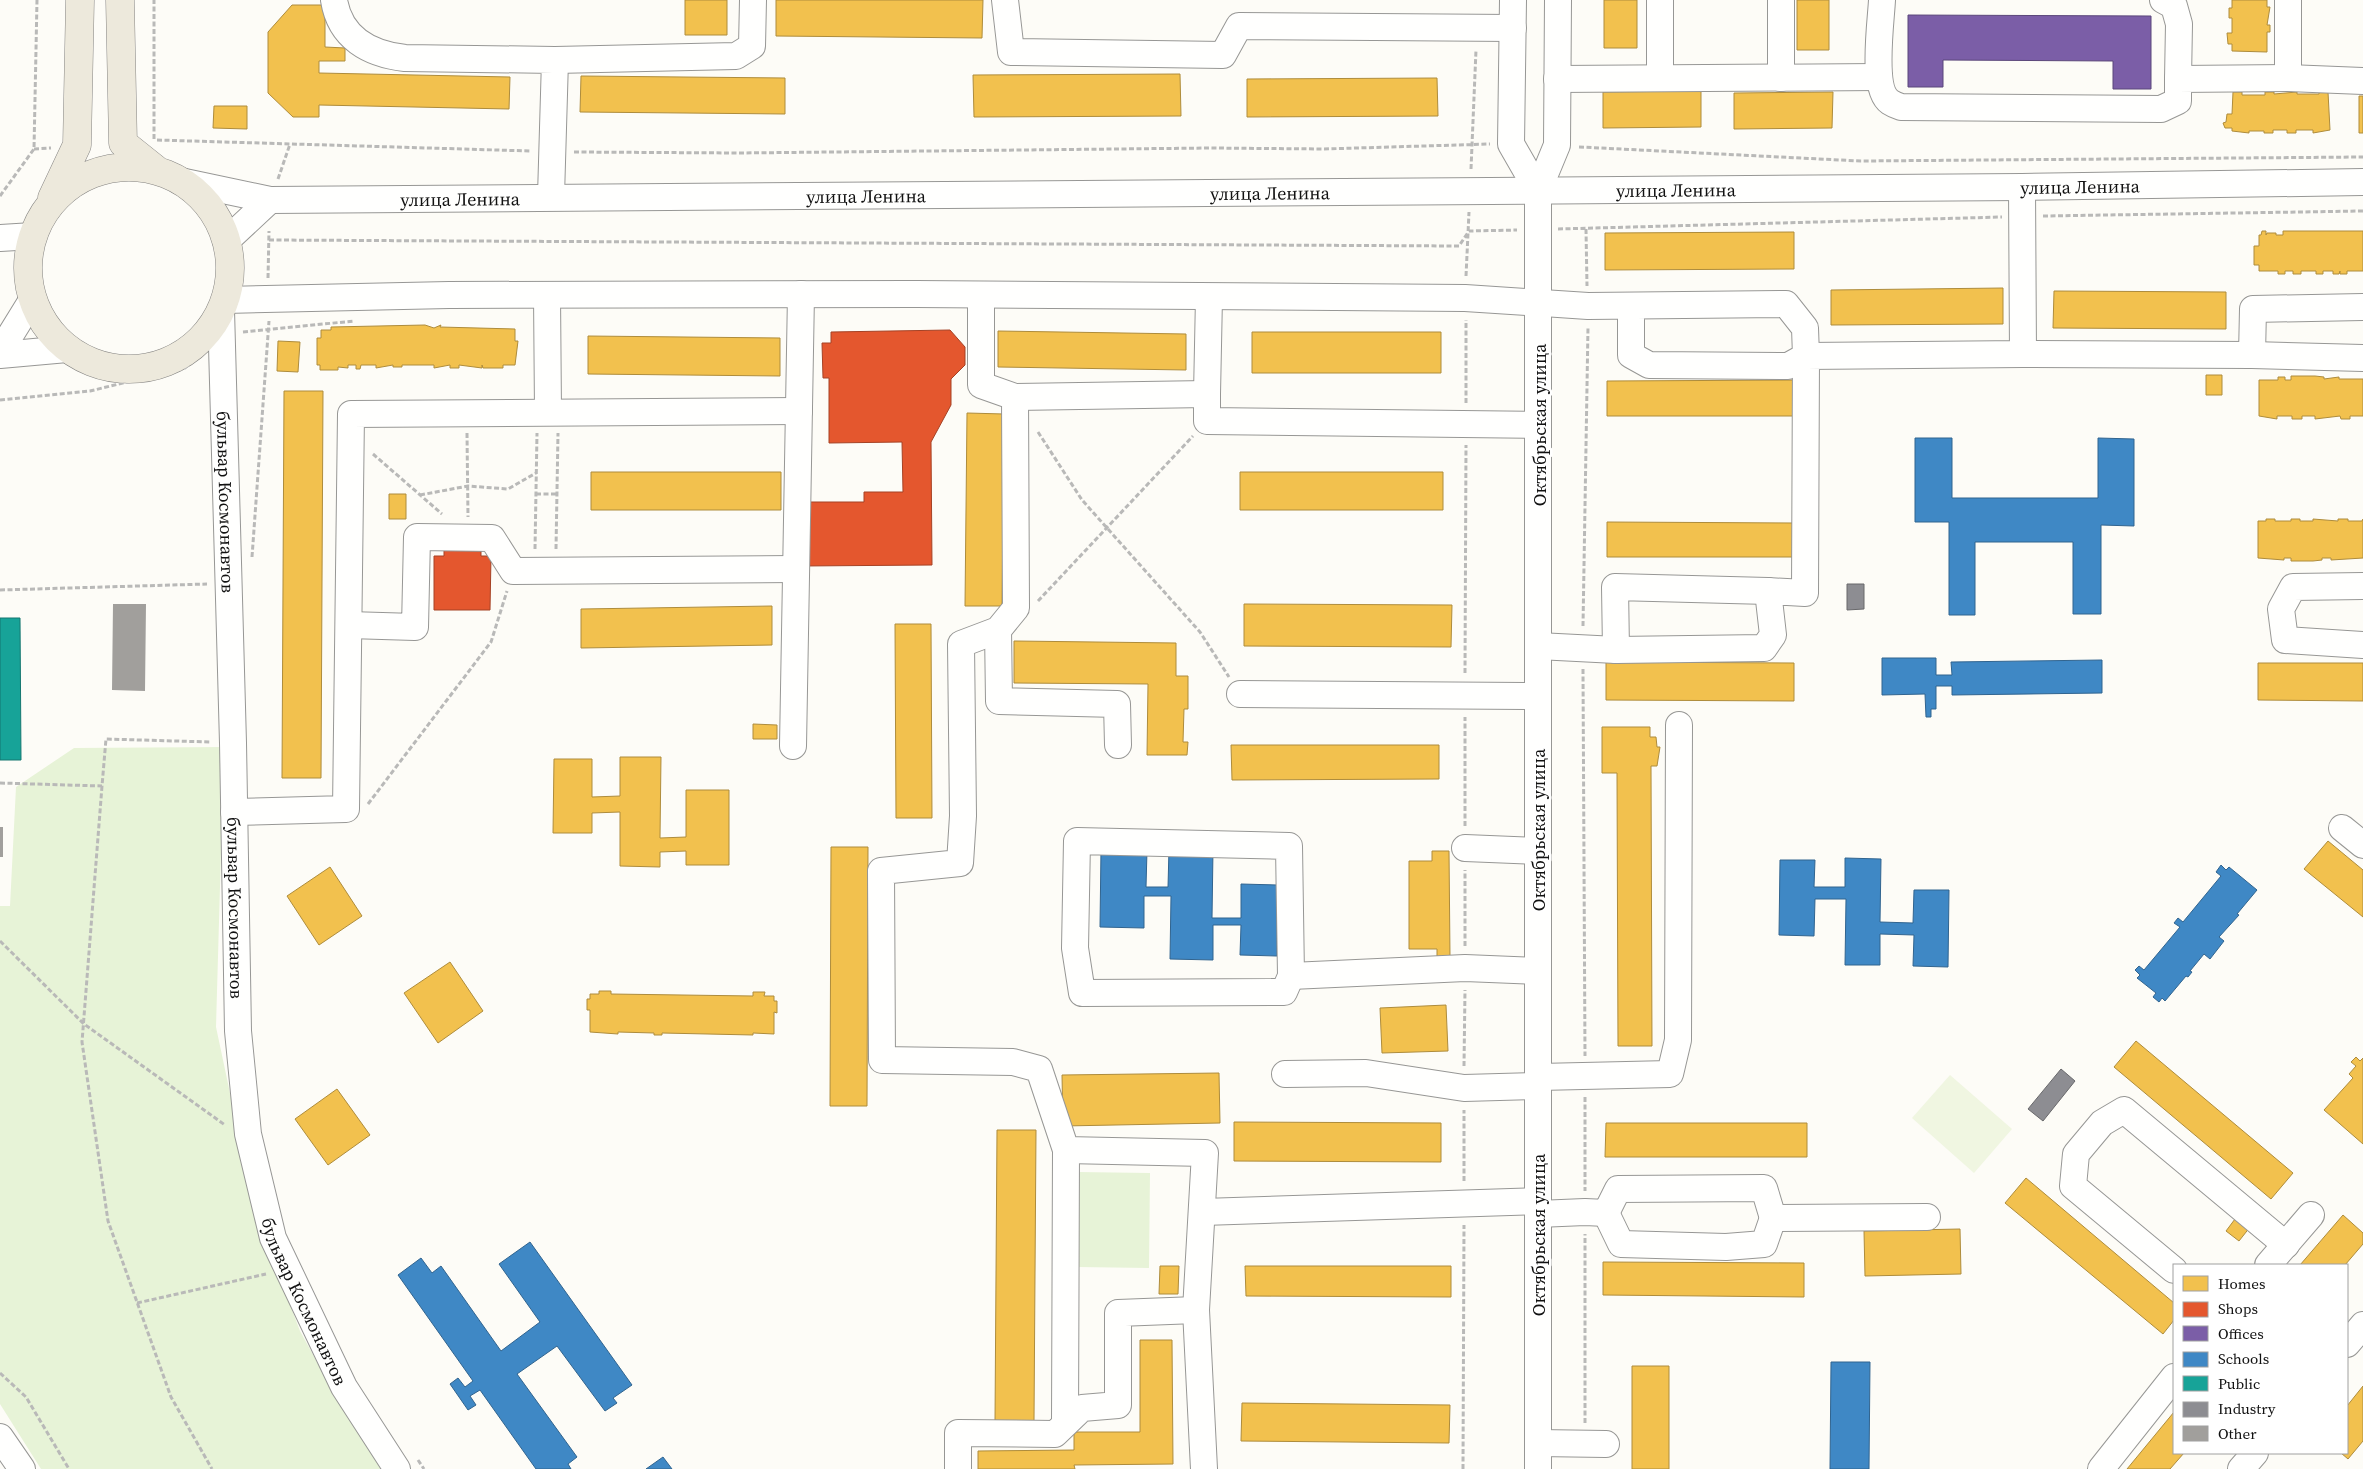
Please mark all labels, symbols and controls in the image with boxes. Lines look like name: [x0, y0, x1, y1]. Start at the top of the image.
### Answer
street label: улица Ленина: [2020, 173, 2141, 200]
street label: улица Ленина: [1616, 177, 1737, 203]
street label: улица Ленина: [1210, 180, 1331, 206]
street label: улица Ленина: [806, 183, 927, 209]
street label: улица Ленина: [400, 186, 521, 212]
street label: Октябрьская улица: [1527, 343, 1552, 506]
street label: бульвар Космонавтов: [211, 411, 241, 593]
street label: Октябрьская улица: [1526, 748, 1551, 911]
street label: бульвар Космонавтов: [222, 817, 250, 999]
street label: Октябрьская улица: [1526, 1153, 1551, 1316]
street label: бульвар Космонавтов: [256, 1215, 354, 1389]
legend: [2173, 1264, 2348, 1454]
text: Homes: [2218, 1273, 2265, 1294]
text: Shops: [2218, 1298, 2258, 1319]
text: Offices: [2218, 1323, 2264, 1344]
text: Schools: [2218, 1348, 2269, 1369]
text: Public: [2218, 1373, 2260, 1394]
text: Industry: [2218, 1398, 2276, 1419]
text: Other: [2218, 1423, 2257, 1444]

